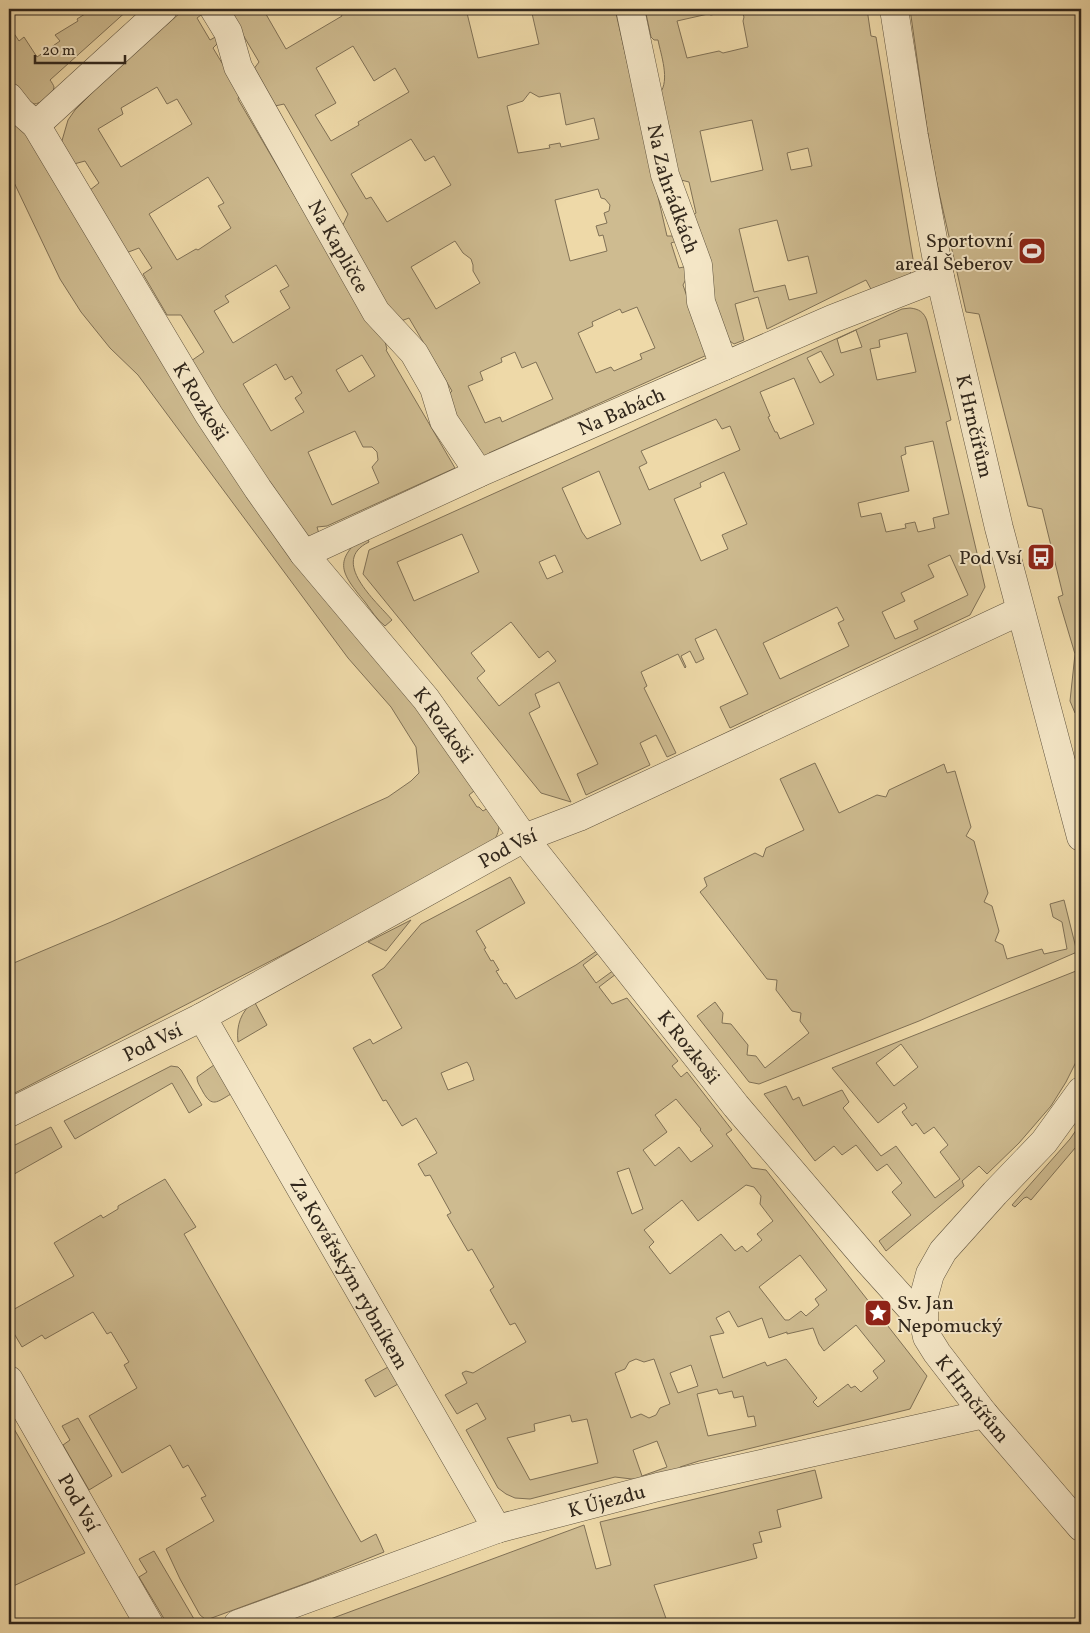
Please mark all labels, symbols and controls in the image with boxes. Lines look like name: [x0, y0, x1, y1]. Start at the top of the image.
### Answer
scale bar: [35, 32, 125, 64]
text: 20 m: [42, 41, 75, 62]
street label: Na Zahrádkách: [639, 122, 705, 258]
street label: Na Kapličce: [300, 195, 375, 299]
place label: Sportovní areál Šeberov: [895, 228, 1013, 279]
sports icon: Sportovní areál Šeberov: [1017, 236, 1047, 266]
street label: K Rozkoši: [165, 358, 234, 447]
street label: K Hrnčířům: [947, 372, 999, 481]
street label: Na Babách: [574, 381, 670, 444]
bus stop icon: Pod Vsí: [1026, 542, 1056, 572]
place label: Pod Vsí: [959, 545, 1022, 573]
street label: K Rozkoši: [406, 682, 479, 770]
street label: Pod Vsí: [474, 822, 541, 877]
street label: K Rozkoši: [650, 1005, 726, 1091]
street label: Pod Vsí: [119, 1017, 188, 1070]
street label: Za Kovářským rybníkem: [282, 1174, 414, 1375]
place label: Sv. Jan Nepomucký: [897, 1290, 1003, 1341]
place icon: Sv. Jan Nepomucký: [863, 1298, 893, 1328]
street label: K Hrnčířům: [928, 1350, 1015, 1450]
street label: Pod Vsí: [50, 1469, 105, 1538]
street label: K Újezdu: [565, 1479, 649, 1526]

